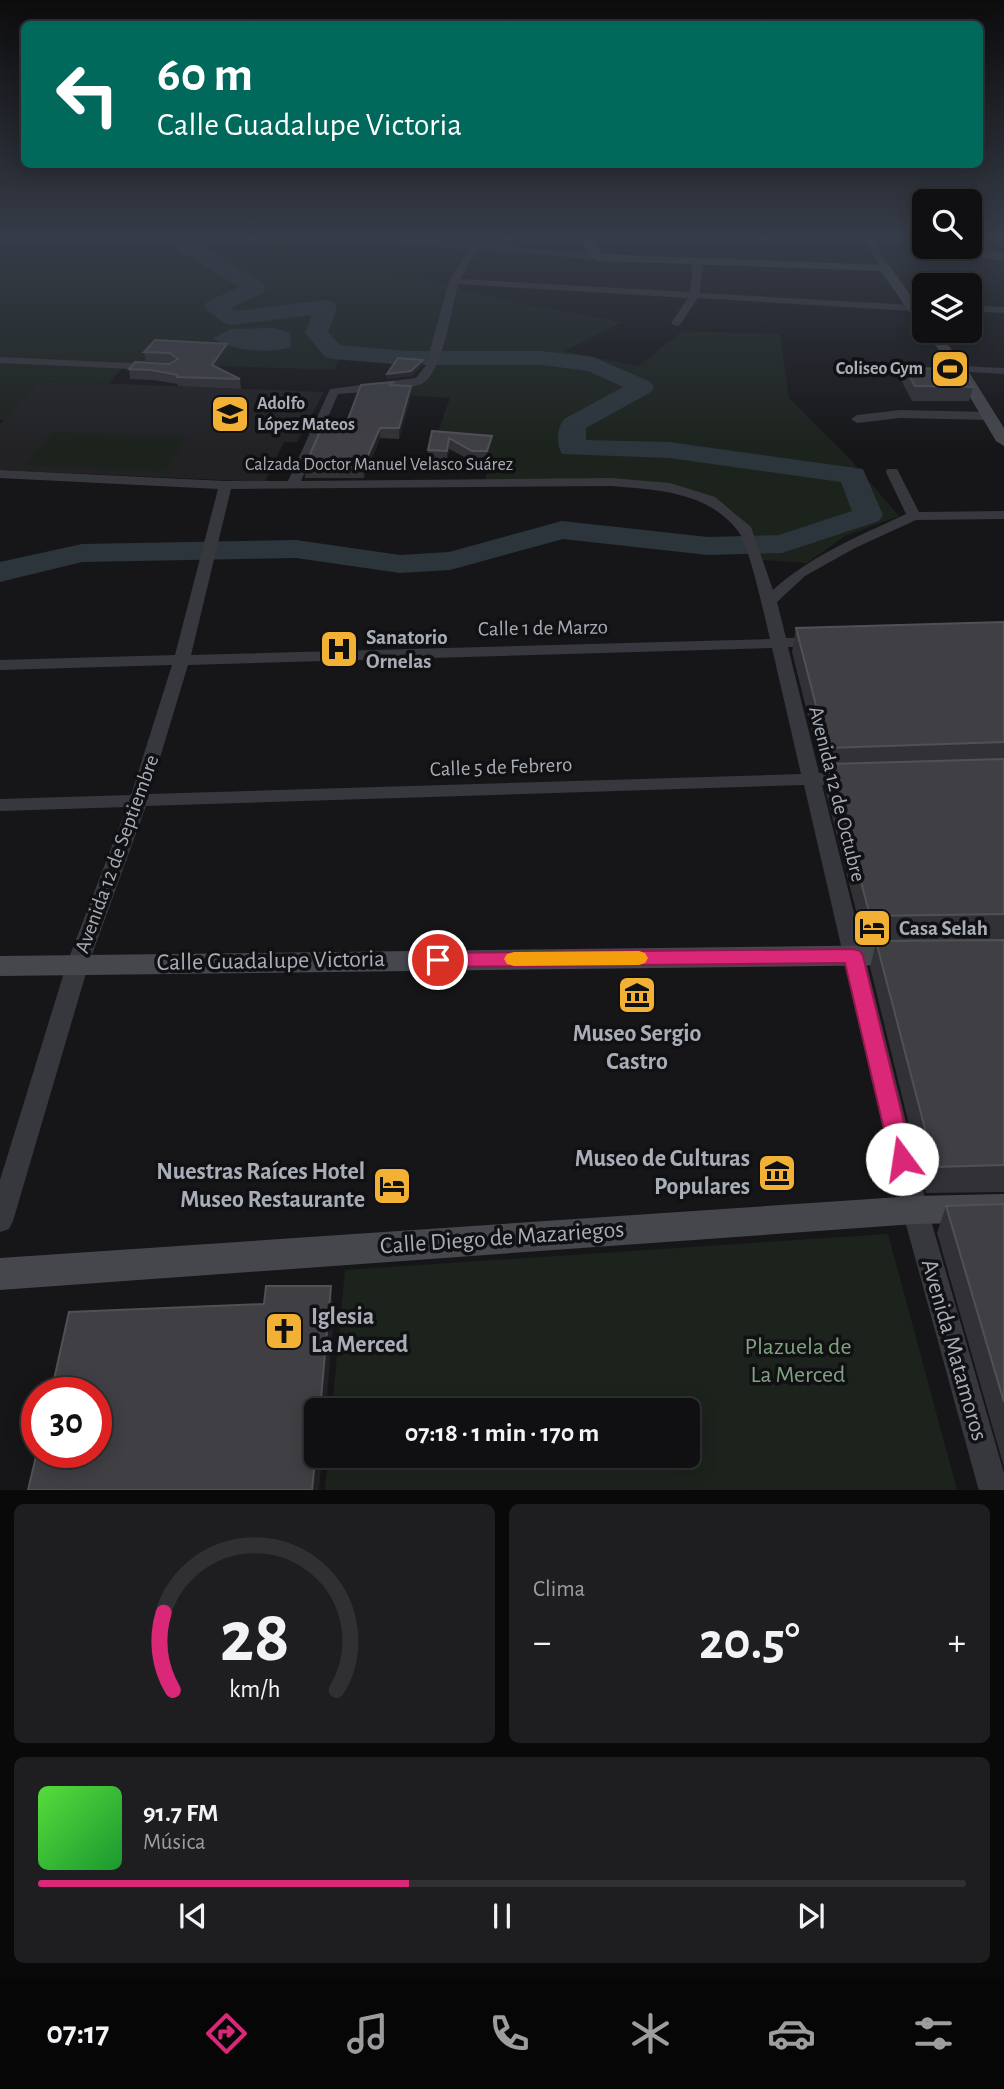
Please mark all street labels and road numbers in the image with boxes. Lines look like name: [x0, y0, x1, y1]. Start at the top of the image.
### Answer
street label: Calzada Doctor Manuel Velasco Suárez: [245, 456, 513, 474]
street label: Calle 1 de Marzo: [478, 616, 608, 640]
street label: Avenida 12 de Octubre: [805, 704, 869, 884]
street label: Avenida 12 de Septiembre: [71, 752, 163, 956]
street label: Calle 5 de Febrero: [429, 754, 573, 780]
street label: Calle Guadalupe Victoria: [156, 947, 386, 975]
street label: Calle Diego de Mazariegos: [379, 1217, 625, 1259]
street label: Avenida Matamoros: [917, 1257, 991, 1443]

